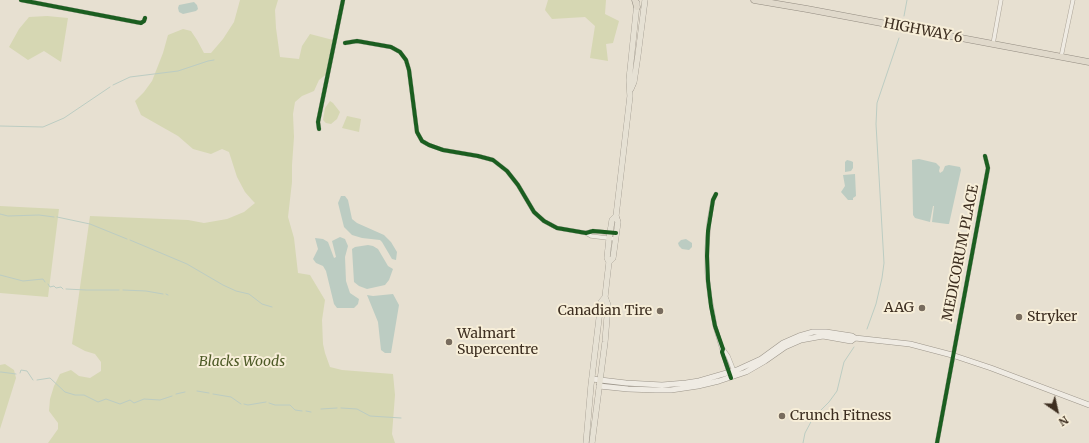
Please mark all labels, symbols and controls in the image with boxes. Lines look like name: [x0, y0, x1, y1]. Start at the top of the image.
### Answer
street label: HIGHWAY 6: [882, 15, 964, 47]
street label: MEDICORUM PLACE: [939, 183, 983, 323]
place label: AAG: [884, 300, 914, 316]
place label: Canadian Tire: [558, 303, 652, 319]
marker: AAG: [917, 303, 927, 313]
marker: Canadian Tire: [655, 306, 665, 316]
place label: Stryker: [1027, 309, 1077, 325]
marker: Stryker: [1014, 312, 1024, 322]
place label: Walmart Supercentre: [457, 326, 538, 358]
marker: Walmart Supercentre: [444, 337, 454, 347]
park label: Blacks Woods: [199, 354, 285, 370]
north arrow: [1037, 391, 1077, 431]
place label: Crunch Fitness: [790, 408, 891, 424]
marker: Crunch Fitness: [777, 411, 787, 421]
text: N: [1056, 413, 1071, 429]

